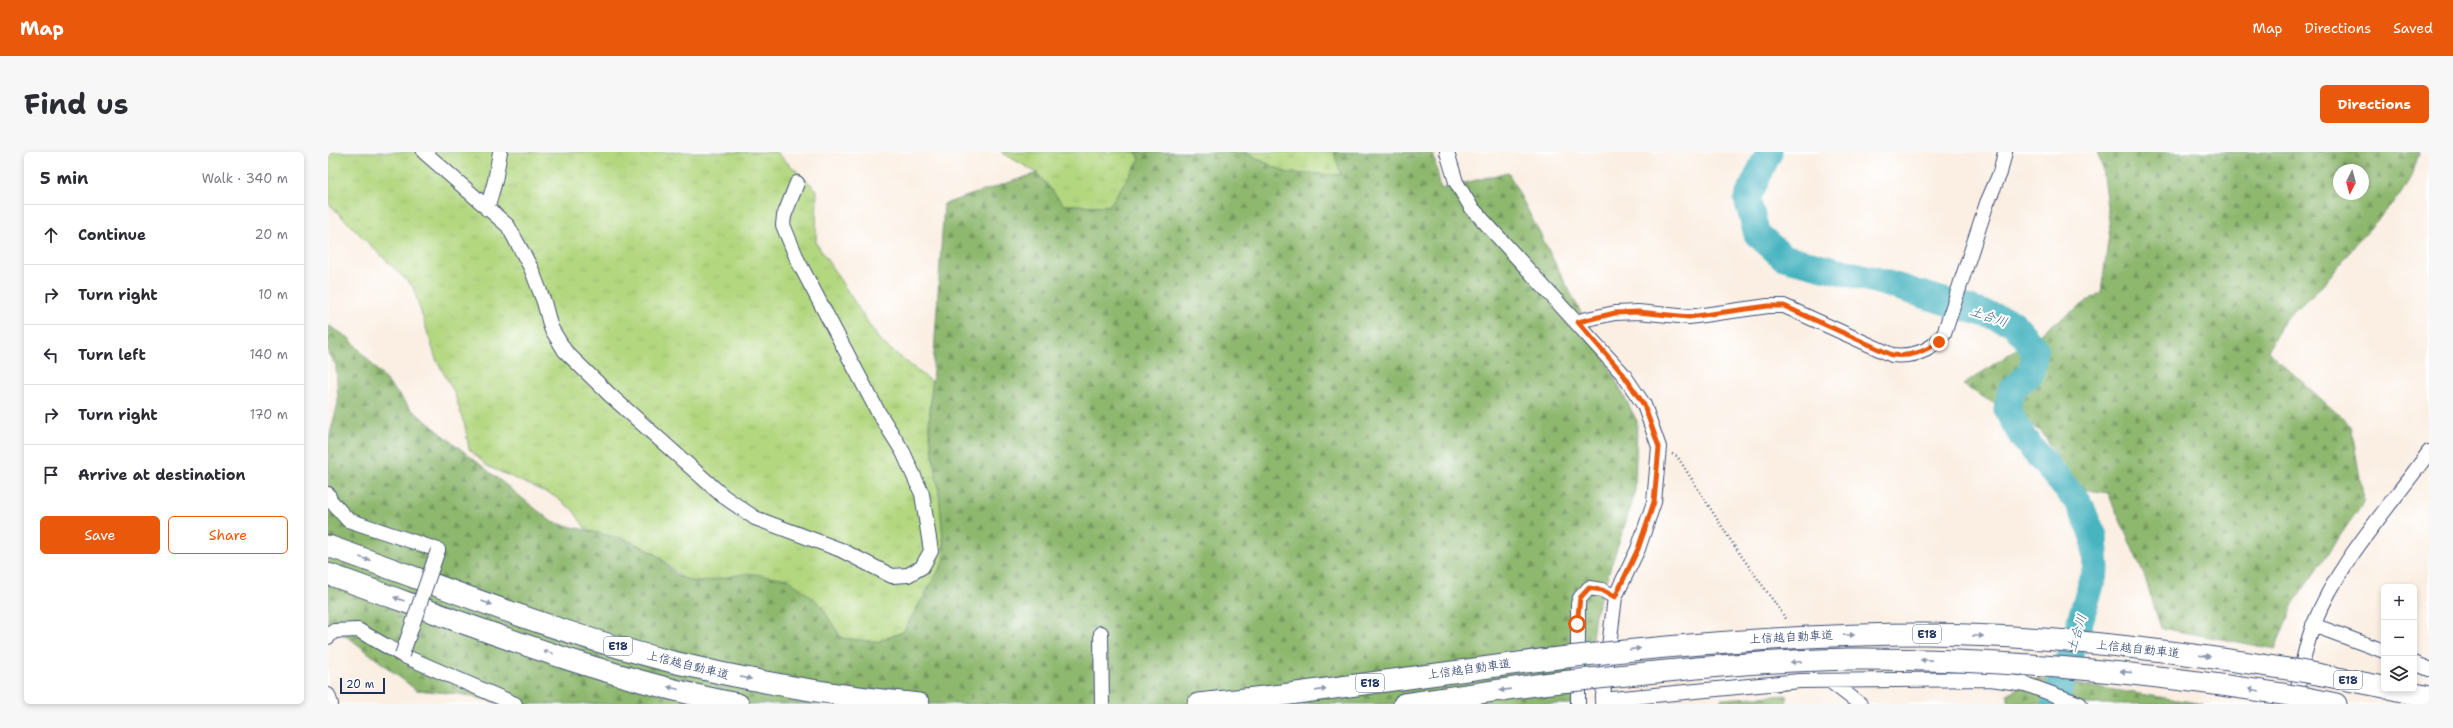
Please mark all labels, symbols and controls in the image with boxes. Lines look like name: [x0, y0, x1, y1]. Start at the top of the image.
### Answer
text: Map: [20, 16, 64, 41]
text: Map: [2253, 19, 2283, 37]
text: Directions: [2305, 19, 2371, 37]
text: Saved: [2393, 19, 2433, 37]
text: Find us: [24, 85, 129, 123]
button: Directions: [2320, 85, 2429, 123]
north arrow: [2333, 164, 2369, 200]
text: 5 min: [40, 167, 88, 189]
text: Walk · 340 m: [202, 170, 288, 187]
icon: ahead: [40, 224, 62, 246]
text: Continue: [78, 225, 146, 245]
text: 20 m: [255, 226, 288, 243]
icon: right: [40, 284, 62, 306]
text: Turn right: [78, 285, 158, 305]
text: 10 m: [258, 286, 288, 303]
water label: 土合川: [1968, 302, 2010, 331]
route end: [1930, 333, 1948, 351]
icon: left: [40, 344, 62, 366]
text: Turn left: [78, 345, 146, 365]
text: 140 m: [249, 346, 288, 363]
icon: right: [40, 404, 62, 426]
text: Turn right: [78, 405, 158, 425]
text: 170 m: [250, 406, 288, 423]
icon: arrive: [40, 464, 62, 486]
text: Arrive at destination: [78, 465, 246, 485]
button: Save: [40, 516, 160, 554]
button: Share: [168, 516, 288, 554]
one-way arrow: [359, 556, 371, 562]
map controls: [2381, 584, 2417, 692]
button: +: [2381, 584, 2417, 620]
one-way arrow: [392, 596, 404, 602]
one-way arrow: [481, 600, 493, 606]
water label: 土合川: [2063, 612, 2090, 654]
route start: [1568, 615, 1586, 633]
button: −: [2381, 620, 2417, 656]
road number: E18: [1913, 625, 1941, 643]
street label: 上信越自動車道: [1749, 627, 1833, 647]
one-way arrow: [1843, 632, 1856, 638]
one-way arrow: [1972, 633, 1985, 639]
road number: E18: [604, 637, 632, 655]
street label: 上信越自動車道: [2095, 637, 2181, 661]
one-way arrow: [1629, 645, 1641, 652]
street label: 上信越自動車道: [645, 647, 731, 683]
one-way arrow: [542, 649, 554, 655]
one-way arrow: [2199, 653, 2212, 659]
street label: 上信越自動車道: [1426, 655, 1512, 683]
button: layers: [2381, 656, 2417, 692]
one-way arrow: [1919, 657, 1932, 663]
one-way arrow: [1790, 658, 1802, 665]
one-way arrow: [2120, 669, 2132, 675]
road number: E18: [2334, 671, 2362, 689]
road number: E18: [1356, 674, 1384, 692]
scale bar: [340, 676, 385, 695]
one-way arrow: [740, 676, 752, 682]
text: 20 m: [346, 677, 374, 692]
one-way arrow: [666, 685, 679, 691]
one-way arrow: [2248, 686, 2260, 692]
one-way arrow: [1314, 687, 1327, 693]
one-way arrow: [1499, 687, 1511, 693]

